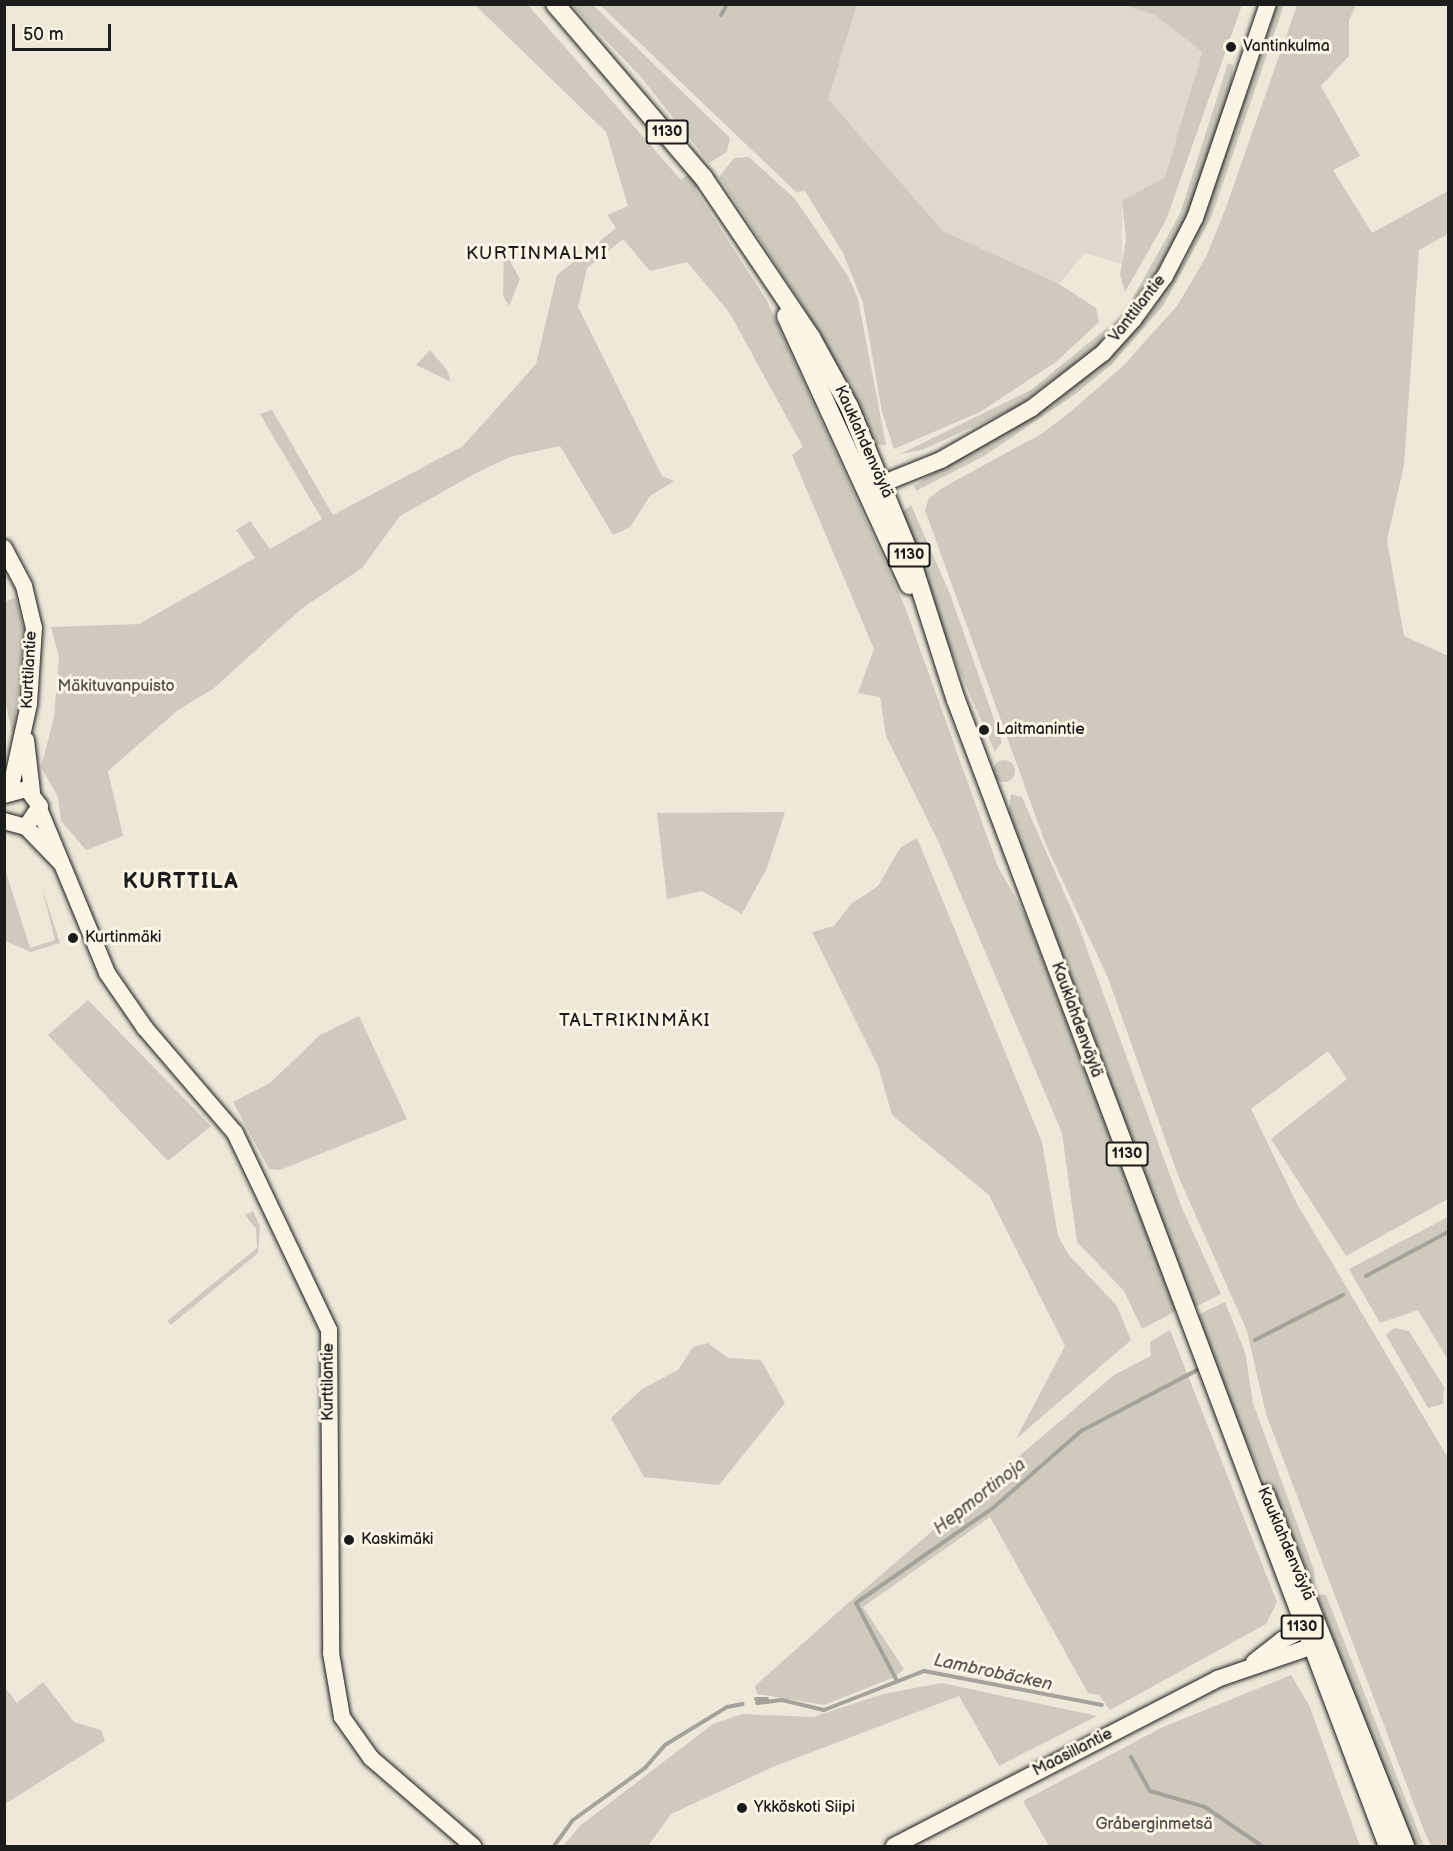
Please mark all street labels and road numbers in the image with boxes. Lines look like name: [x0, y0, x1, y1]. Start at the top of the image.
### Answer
road number: 1130: [644, 120, 690, 144]
street label: Vanttilantie: [1106, 272, 1170, 346]
street label: Kauklahdenväylä: [830, 383, 896, 501]
road number: 1130: [886, 543, 932, 567]
street label: Kurttilantie: [18, 630, 42, 710]
street label: Kauklahdenväylä: [1046, 960, 1106, 1080]
road number: 1130: [1104, 1142, 1150, 1166]
street label: Kurttilantie: [319, 1343, 339, 1421]
street label: Kauklahdenväylä: [1252, 1484, 1318, 1604]
road number: 1130: [1280, 1615, 1324, 1639]
street label: Maasillantie: [1030, 1725, 1116, 1781]

